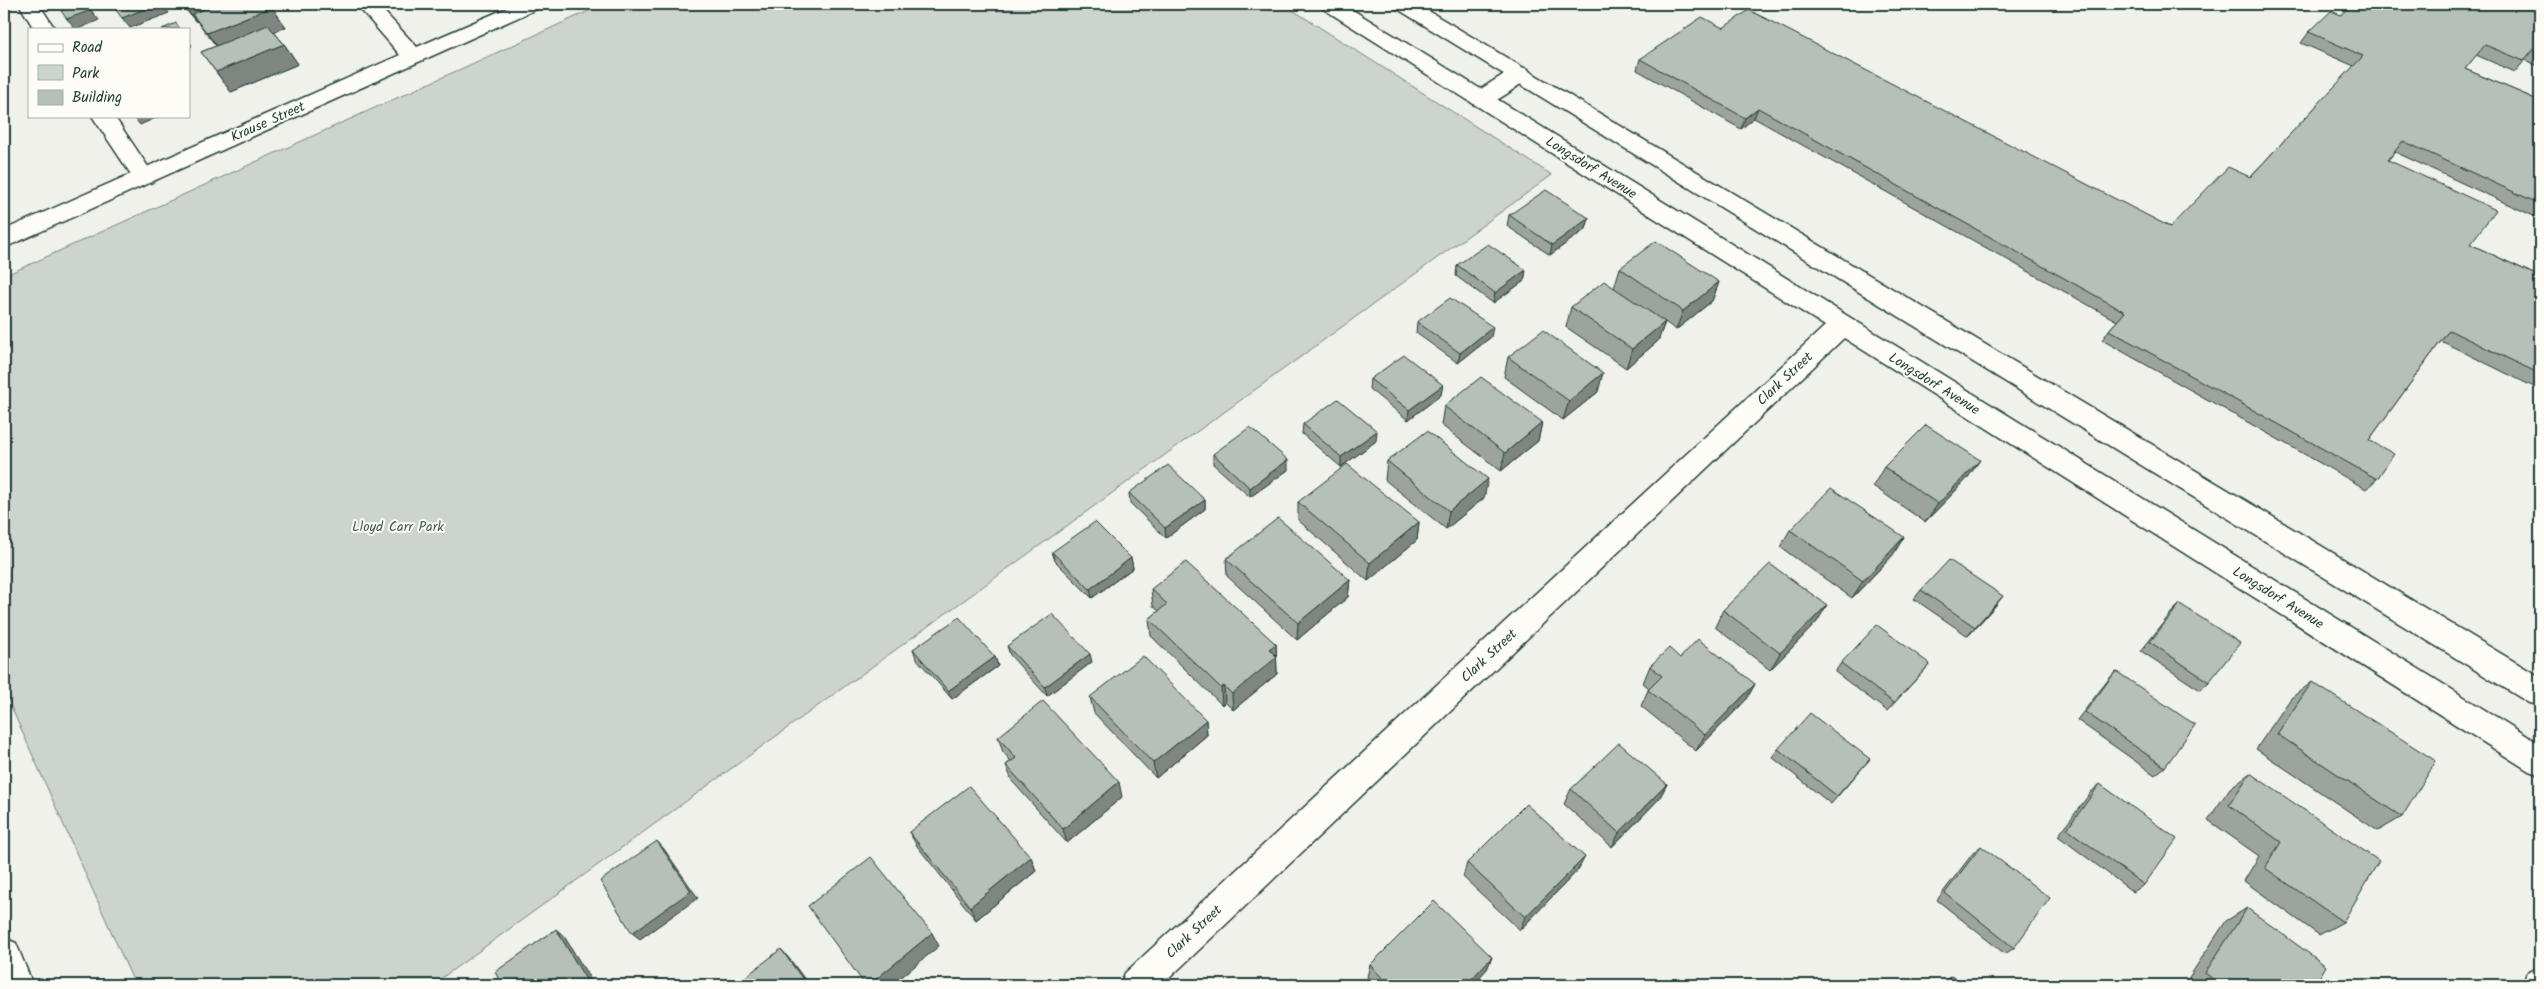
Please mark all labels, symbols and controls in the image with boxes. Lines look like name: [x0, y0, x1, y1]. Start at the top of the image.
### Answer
legend: [28, 28, 190, 118]
text: Road: [72, 36, 103, 60]
text: Park: [72, 62, 100, 86]
text: Building: [72, 86, 122, 110]
street label: Krause Street: [227, 96, 309, 148]
street label: Longsdorf Avenue: [1541, 131, 1642, 205]
street label: Clark Street: [1752, 346, 1819, 411]
street label: Longsdorf Avenue: [1884, 347, 1985, 421]
park label: Lloyd Carr Park: [352, 516, 444, 538]
street label: Longsdorf Avenue: [2228, 561, 2329, 635]
street label: Clark Street: [1456, 623, 1523, 688]
street label: Clark Street: [1161, 899, 1228, 964]

